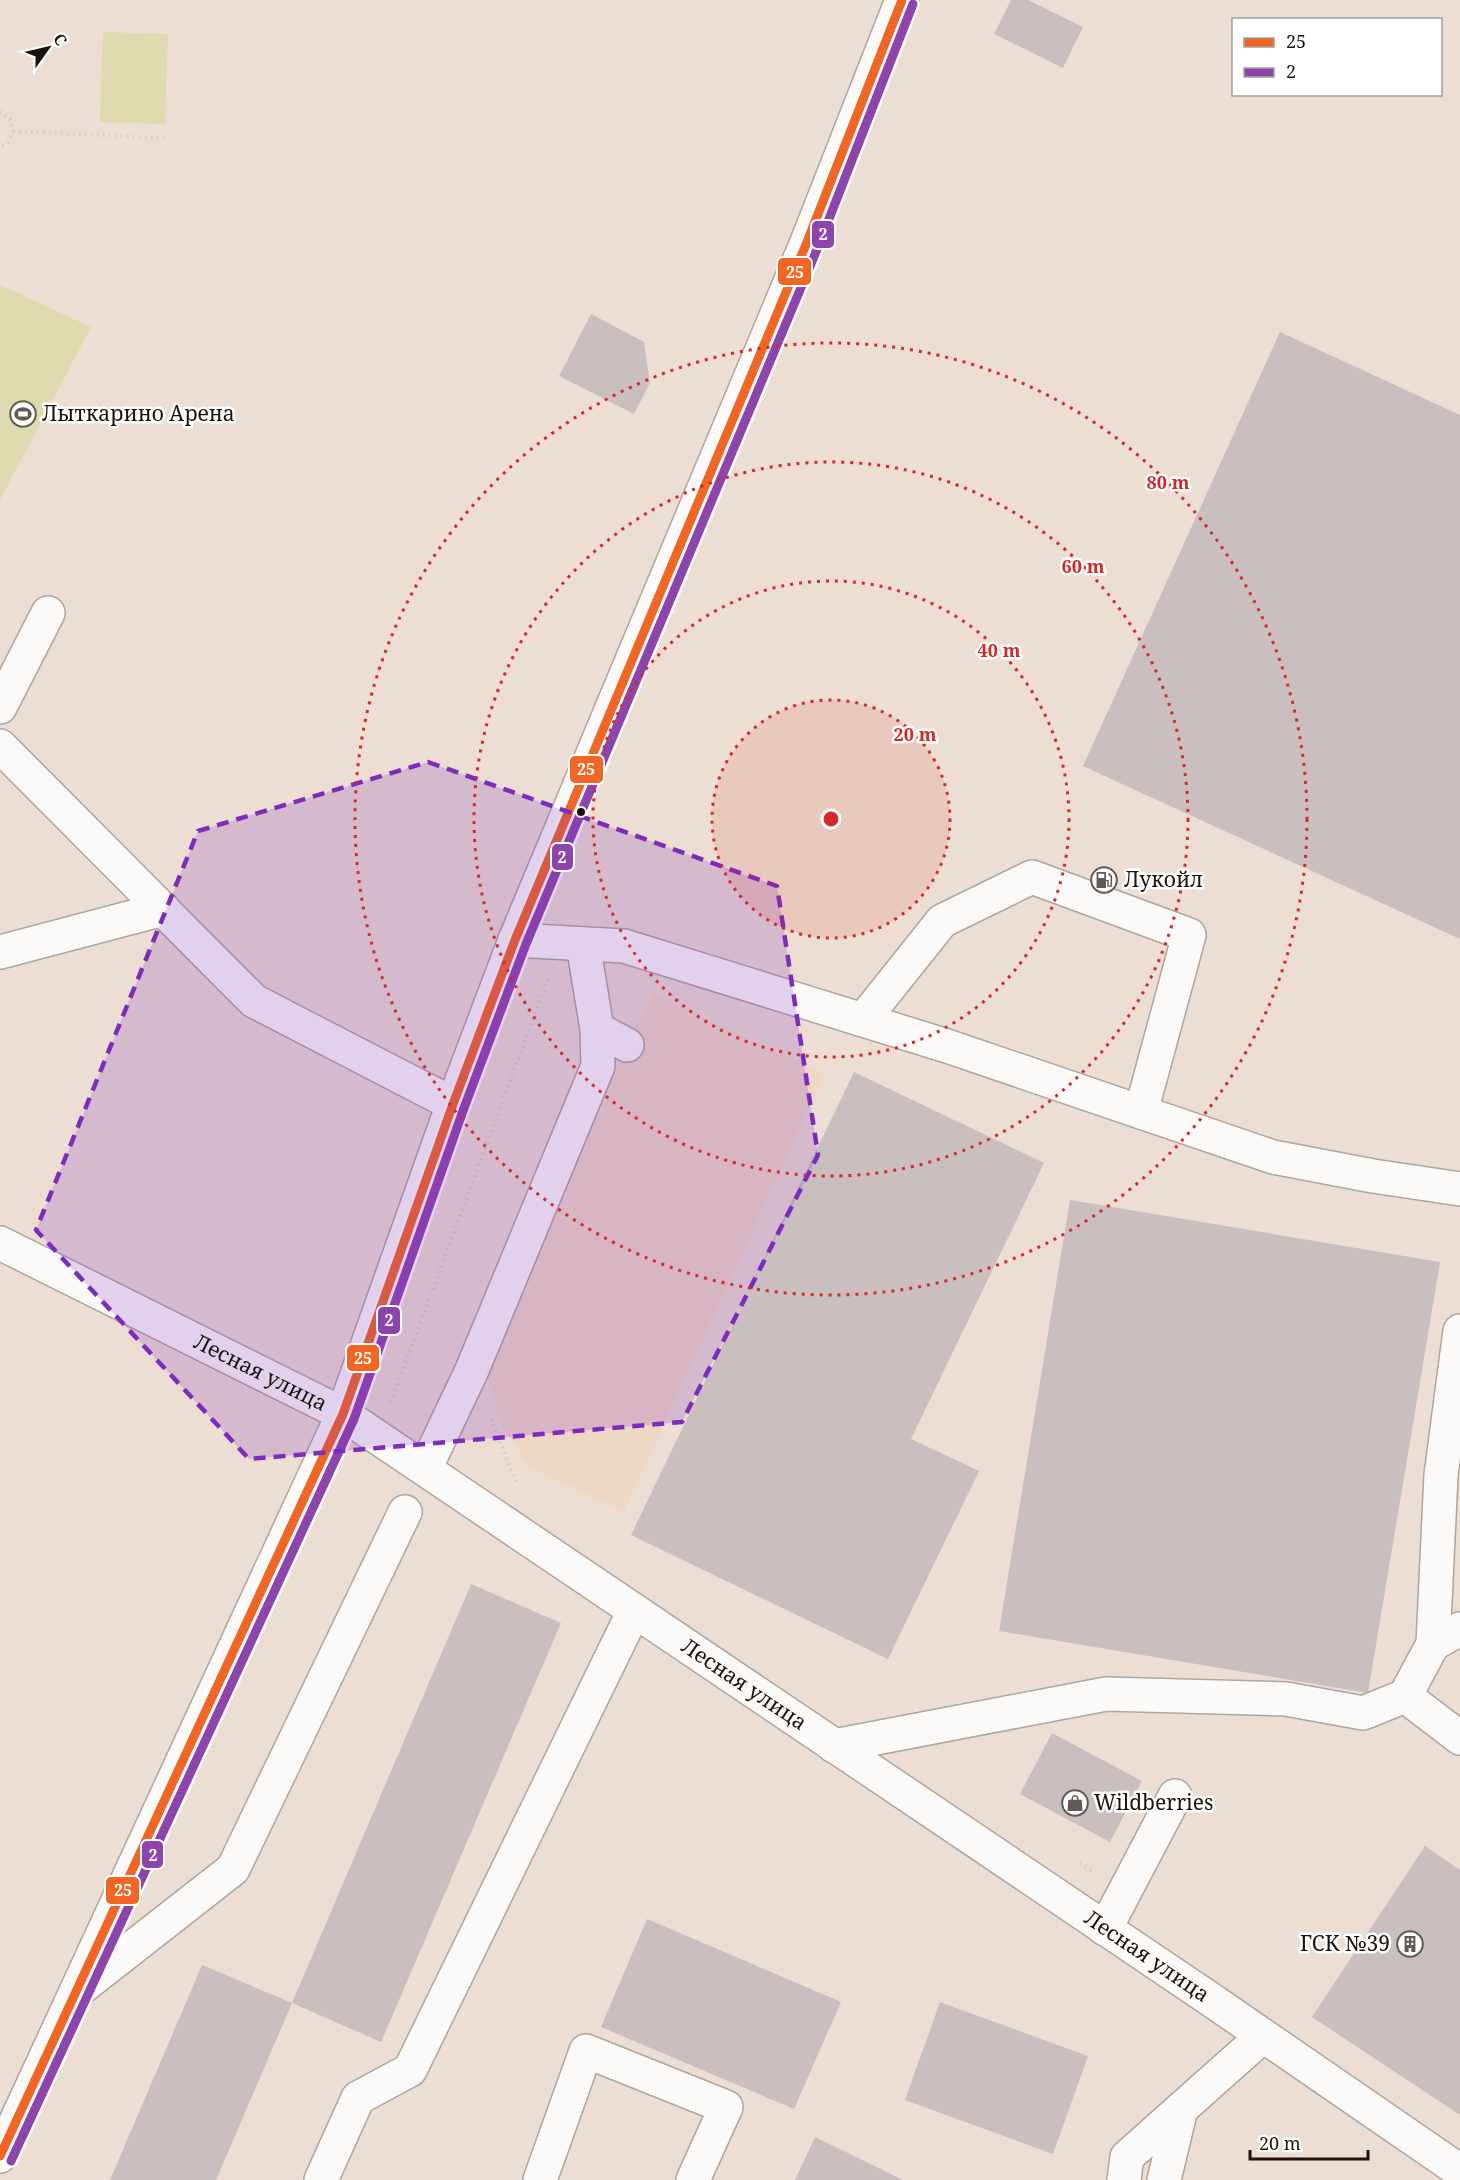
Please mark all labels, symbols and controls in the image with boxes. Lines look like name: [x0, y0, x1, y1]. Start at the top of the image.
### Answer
north arrow: [18, 18, 78, 78]
legend: [1232, 18, 1442, 96]
text: С: [48, 29, 72, 50]
text: 25: [1286, 29, 1306, 53]
text: 2: [1286, 59, 1296, 83]
line badge: 2: [811, 220, 835, 249]
text: 2: [818, 223, 828, 245]
line badge: 25: [777, 257, 812, 286]
text: 25: [786, 261, 804, 283]
sports icon: Лыткарино Арена: [8, 399, 38, 429]
place label: Лыткарино Арена: [42, 399, 235, 427]
text: 80 m: [1147, 470, 1190, 494]
text: 60 m: [1062, 554, 1105, 578]
text: 40 m: [978, 638, 1021, 662]
text: 20 m: [894, 722, 937, 746]
line badge: 25: [569, 755, 604, 784]
text: 25: [577, 758, 595, 780]
unlabelled marker: [575, 806, 587, 818]
centre of rings: [821, 809, 841, 829]
line badge: 2: [551, 843, 574, 871]
text: 2: [557, 846, 567, 868]
fuel station icon: Лукойл: [1089, 865, 1119, 895]
place label: Лукойл: [1124, 865, 1203, 893]
line badge: 2: [377, 1306, 401, 1335]
text: 2: [384, 1309, 394, 1331]
street label: Лесная улица: [190, 1327, 332, 1417]
line badge: 25: [346, 1344, 380, 1372]
text: 25: [354, 1347, 372, 1369]
street label: Лесная улица: [676, 1631, 813, 1736]
shop icon: Wildberries: [1060, 1788, 1090, 1818]
place label: Wildberries: [1094, 1788, 1213, 1816]
line badge: 2: [141, 1840, 164, 1869]
text: 2: [148, 1844, 158, 1866]
line badge: 25: [105, 1876, 140, 1905]
text: 25: [114, 1879, 132, 1901]
street label: Лесная улица: [1079, 1903, 1216, 2008]
place label: ГСК №39: [1300, 1929, 1390, 1957]
building icon: ГСК №39: [1395, 1929, 1425, 1959]
scale bar: [1250, 2123, 1368, 2161]
text: 20 m: [1259, 2131, 1301, 2155]

